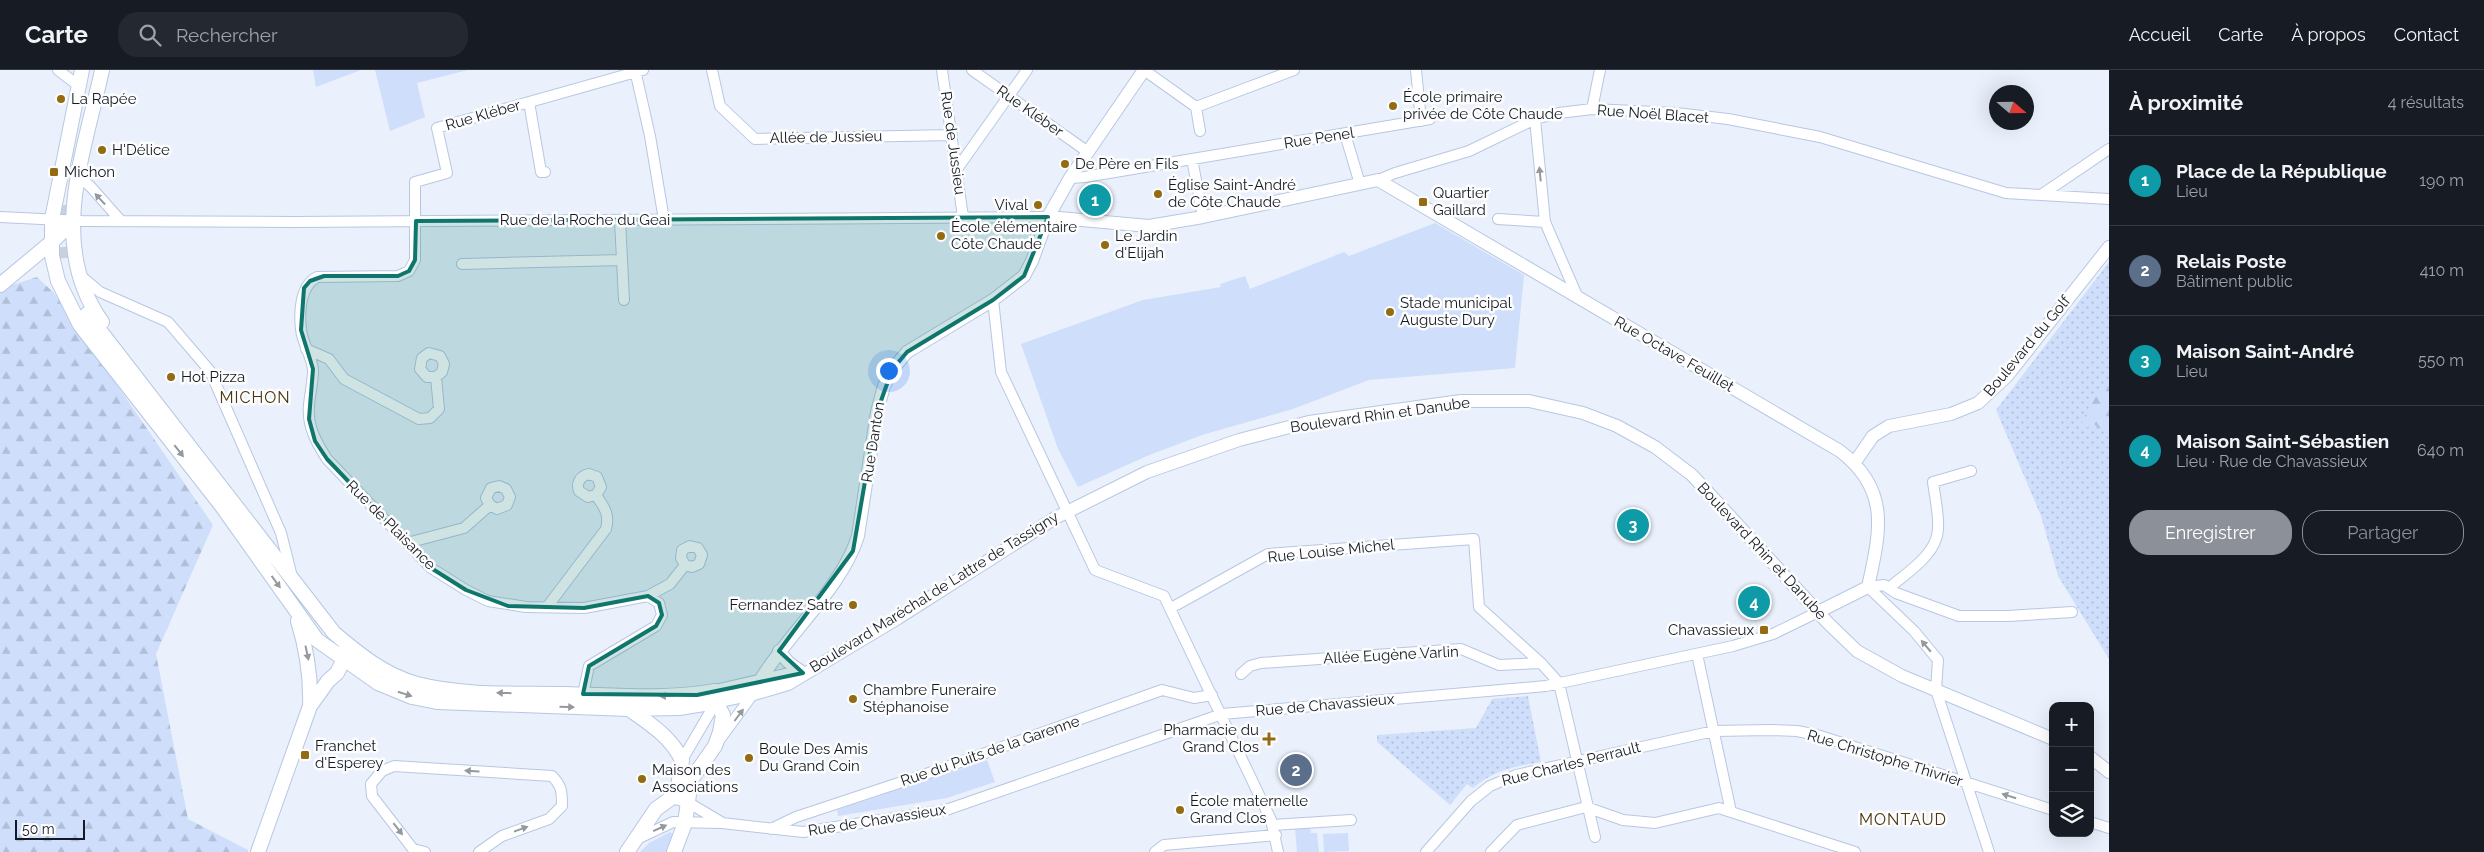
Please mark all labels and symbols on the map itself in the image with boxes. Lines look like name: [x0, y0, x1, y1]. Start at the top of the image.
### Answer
street label: Rue Kléber: [993, 82, 1067, 141]
north arrow: [1989, 85, 2034, 130]
place label: École primaire privée de Côte Chaude: [1403, 88, 1563, 123]
place label: La Rapée: [71, 90, 137, 108]
street label: Rue de Jussieu: [937, 90, 969, 196]
marker: La Rapée: [55, 93, 67, 105]
street label: Rue Kléber: [443, 96, 523, 134]
marker: École primaire privée de Côte Chaude: [1387, 100, 1399, 112]
street label: Rue Noël Blacet: [1596, 101, 1710, 127]
street label: Rue Penel: [1283, 123, 1356, 152]
street label: Allée de Jussieu: [769, 127, 883, 147]
place label: H'Délice: [112, 141, 170, 159]
marker: H'Délice: [96, 144, 108, 156]
place label: De Père en Fils: [1075, 155, 1179, 173]
marker: De Père en Fils: [1059, 158, 1071, 170]
place label: Michon: [64, 163, 115, 181]
marker: Michon: [48, 166, 60, 178]
one-way arrow: [1536, 166, 1544, 182]
place label: Église Saint-André de Côte Chaude: [1168, 176, 1296, 211]
pin: 1: [1079, 181, 1111, 219]
place label: Quartier Gaillard: [1433, 184, 1490, 219]
marker: Église Saint-André de Côte Chaude: [1152, 188, 1164, 200]
one-way arrow: [94, 193, 106, 205]
place label: Vival: [994, 196, 1029, 214]
marker: Quartier Gaillard: [1417, 196, 1429, 208]
marker: Vival: [1032, 199, 1044, 211]
street label: Rue de la Roche du Geai: [500, 211, 670, 229]
place label: École élémentaire Côte Chaude: [951, 218, 1077, 253]
place label: Le Jardin d'Elijah: [1115, 227, 1177, 262]
marker: École élémentaire Côte Chaude: [935, 230, 947, 242]
marker: Le Jardin d'Elijah: [1099, 239, 1111, 251]
street label: Boulevard du Golf: [1980, 291, 2075, 400]
place label: Stade municipal Auguste Dury: [1400, 294, 1513, 329]
marker: Stade municipal Auguste Dury: [1384, 306, 1396, 318]
street label: Rue Octave Feuillet: [1611, 312, 1737, 396]
your location: [876, 358, 902, 384]
place label: Hot Pizza: [181, 368, 245, 386]
marker: Hot Pizza: [165, 371, 177, 383]
district label: MICHON: [219, 388, 291, 407]
street label: Boulevard Rhin et Danube: [1289, 393, 1471, 437]
street label: Rue Danton: [858, 400, 888, 484]
one-way arrow: [173, 445, 184, 458]
street label: Rue de Plaisance: [343, 477, 440, 574]
street label: Boulevard Rhin et Danube: [1694, 479, 1830, 624]
pin: 3: [1617, 506, 1649, 544]
street label: Boulevard Maréchal de Lattre de Tassigny: [806, 508, 1062, 676]
street label: Rue Louise Michel: [1267, 535, 1396, 567]
one-way arrow: [271, 575, 281, 589]
pin: 4: [1738, 583, 1770, 621]
place label: Fernandez Satre: [730, 596, 843, 614]
marker: Fernandez Satre: [847, 599, 859, 611]
place label: Chavassieux: [1668, 621, 1754, 639]
marker: Chavassieux: [1758, 624, 1770, 636]
one-way arrow: [1921, 640, 1932, 652]
street label: Allée Eugène Varlin: [1323, 642, 1459, 668]
one-way arrow: [303, 645, 311, 660]
place label: Chambre Funeraire Stéphanoise: [863, 681, 996, 716]
one-way arrow: [496, 688, 512, 696]
street label: Rue de Chavassieux: [1255, 690, 1396, 720]
one-way arrow: [398, 691, 413, 699]
one-way arrow: [658, 692, 674, 700]
marker: Chambre Funeraire Stéphanoise: [847, 693, 859, 705]
one-way arrow: [559, 703, 575, 711]
one-way arrow: [734, 708, 744, 722]
street label: Rue du Puits de la Garenne: [898, 712, 1082, 790]
place label: Pharmacie du Grand Clos: [1163, 721, 1259, 756]
street label: Rue Christophe Thivrier: [1805, 726, 1966, 790]
marker: Pharmacie du Grand Clos: [1263, 733, 1275, 745]
place label: Franchet d'Esperey: [315, 737, 383, 772]
street label: Rue Charles Perrault: [1500, 738, 1642, 790]
place label: Boule Des Amis Du Grand Coin: [759, 740, 868, 775]
marker: Franchet d'Esperey: [299, 749, 311, 761]
pin: 2: [1280, 751, 1312, 789]
marker: Boule Des Amis Du Grand Coin: [743, 752, 755, 764]
place label: Maison des Associations: [652, 761, 738, 796]
one-way arrow: [463, 766, 479, 774]
marker: Maison des Associations: [636, 773, 648, 785]
place label: École maternelle Grand Clos: [1190, 792, 1308, 827]
one-way arrow: [2001, 792, 2016, 800]
street label: Rue de Chavassieux: [807, 800, 948, 840]
marker: École maternelle Grand Clos: [1174, 804, 1186, 816]
district label: MONTAUD: [1859, 810, 1947, 829]
scale bar: [15, 817, 85, 840]
one-way arrow: [393, 823, 403, 836]
one-way arrow: [653, 824, 667, 832]
one-way arrow: [514, 825, 529, 832]

